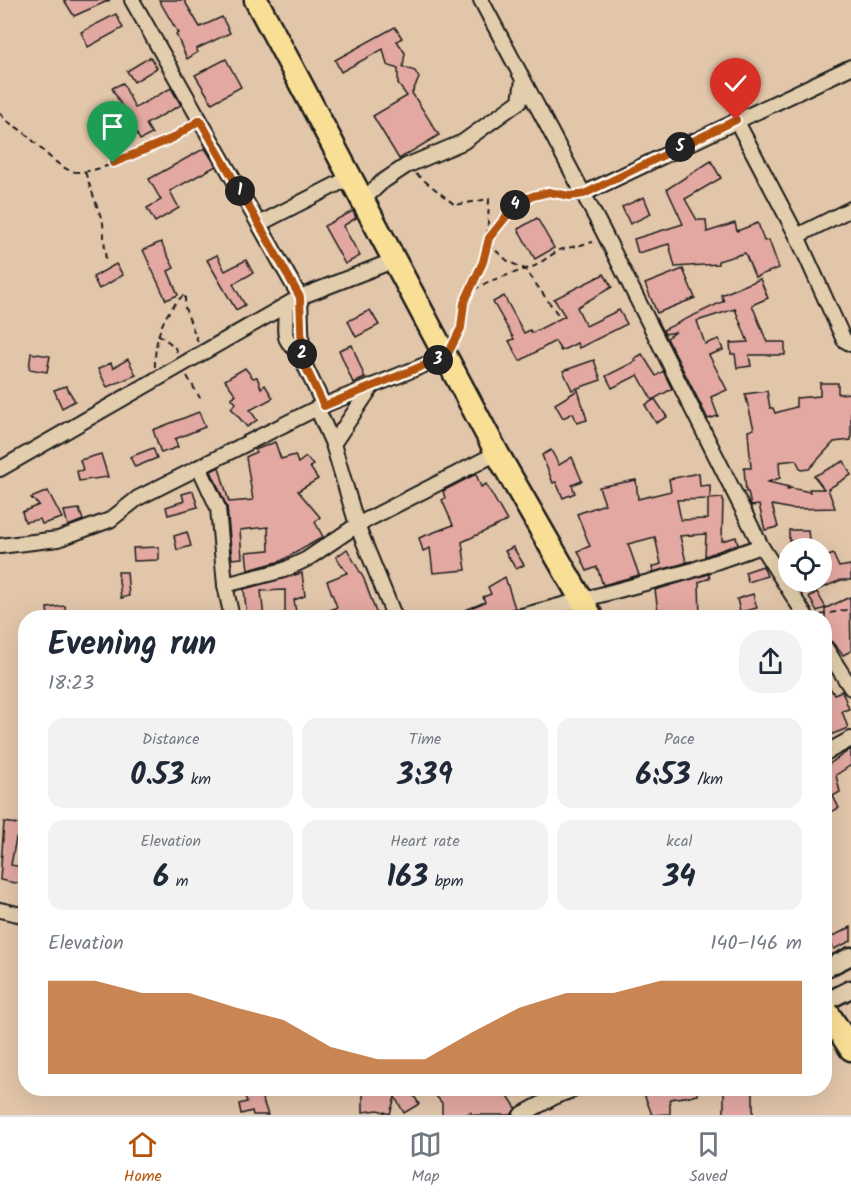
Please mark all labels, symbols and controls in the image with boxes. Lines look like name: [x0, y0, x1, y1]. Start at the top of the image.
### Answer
pin: [710, 58, 761, 120]
icon: check: [719, 67, 752, 100]
pin: [87, 101, 138, 163]
icon: arrive: [96, 110, 129, 143]
pin: 5: [665, 132, 695, 162]
text: 5: [676, 134, 684, 159]
pin: 1: [225, 176, 255, 206]
text: 1: [238, 178, 242, 203]
pin: 4: [500, 190, 530, 220]
text: 4: [511, 192, 519, 217]
pin: 2: [287, 339, 317, 369]
text: 2: [297, 341, 307, 366]
pin: 3: [423, 345, 453, 375]
text: 3: [434, 347, 442, 372]
map controls: [778, 538, 832, 592]
button: locate: [778, 538, 832, 592]
text: Evening run: [48, 619, 216, 672]
button: share: [739, 630, 802, 693]
text: 18:23: [48, 668, 94, 700]
text: Distance: [142, 727, 199, 752]
text: Time: [409, 727, 441, 752]
text: Pace: [664, 727, 695, 752]
text: 0.53: [130, 752, 184, 800]
text: 3:39: [397, 752, 453, 800]
text: 6:53: [636, 752, 691, 800]
text: km: [184, 767, 211, 792]
text: /km: [691, 767, 723, 792]
text: Elevation: [140, 829, 201, 854]
text: Heart rate: [390, 829, 460, 854]
text: kcal: [666, 829, 692, 854]
text: 6: [153, 854, 169, 902]
text: 163: [387, 854, 428, 902]
text: 34: [663, 854, 696, 902]
text: m: [169, 869, 188, 894]
text: bpm: [428, 869, 463, 894]
text: Elevation: [48, 928, 124, 960]
text: 140–146 m: [710, 928, 802, 960]
tab: Home: [124, 1128, 162, 1189]
tab: Map: [409, 1128, 442, 1189]
tab: Saved: [689, 1128, 727, 1189]

